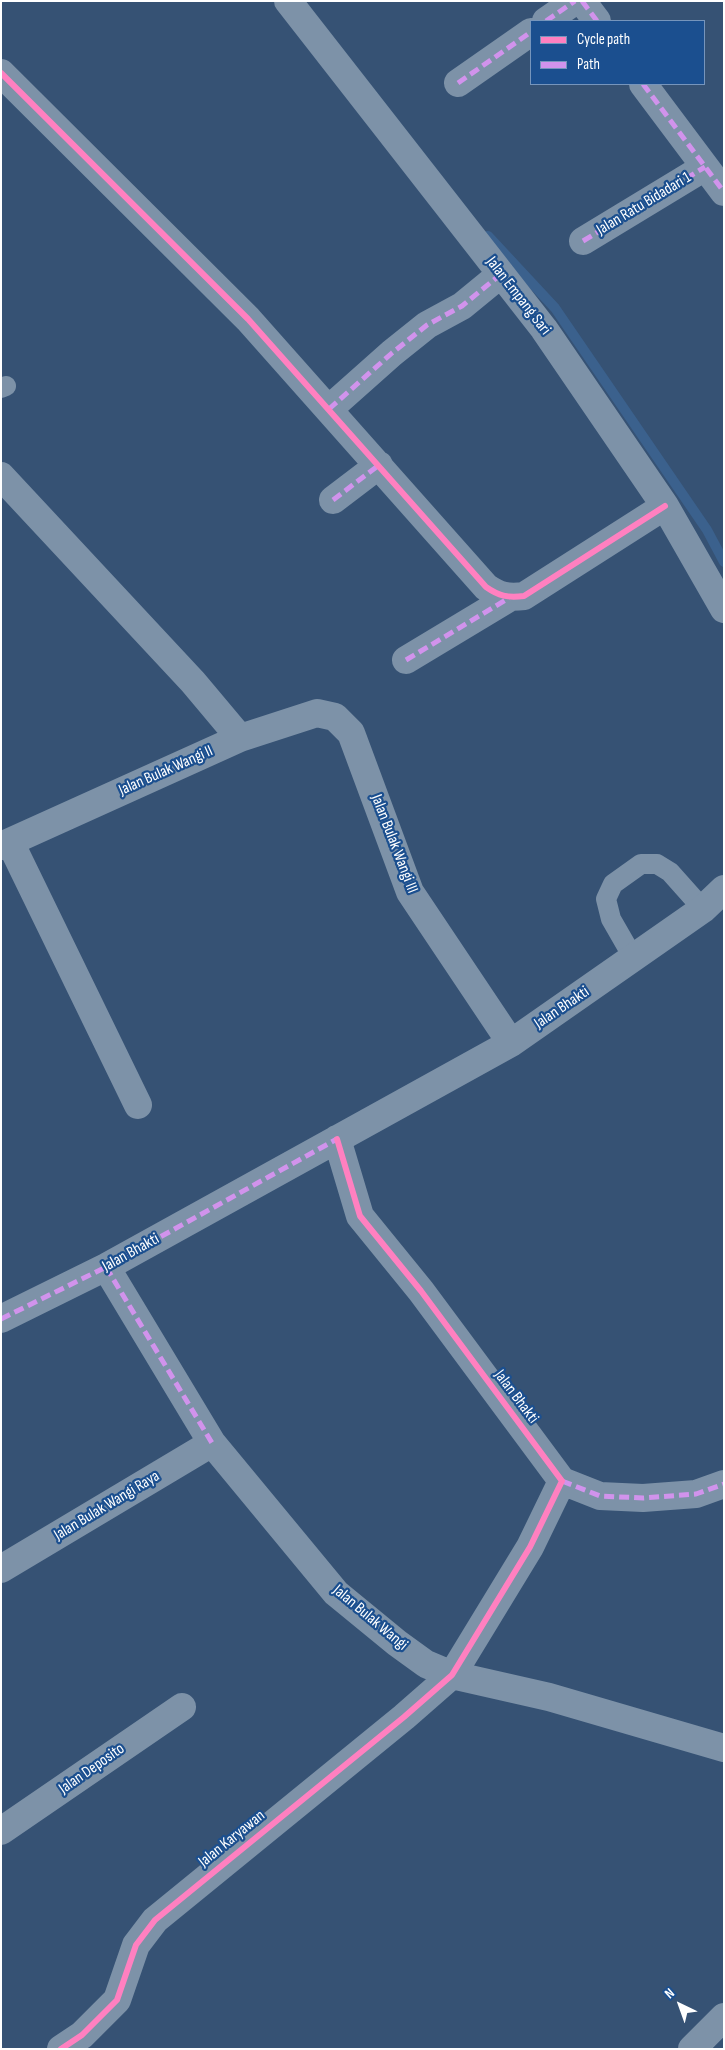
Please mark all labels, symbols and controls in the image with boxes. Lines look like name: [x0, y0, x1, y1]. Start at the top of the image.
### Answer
legend: [530, 20, 705, 85]
text: Cycle path: [577, 30, 630, 49]
text: Path: [577, 55, 600, 74]
street label: Jalan Ratu Bidadari 1: [593, 168, 695, 240]
street label: Jalan Empang Sari: [482, 253, 554, 339]
street label: Jalan Bulak Wangi II: [116, 742, 216, 800]
street label: Jalan Bulak Wangi III: [366, 792, 422, 896]
street label: Jalan Bhakti: [531, 983, 593, 1033]
street label: Jalan Bhakti: [99, 1230, 163, 1276]
street label: Jalan Bhakti: [490, 1366, 542, 1428]
street label: Jalan Bulak Wangi Raya: [51, 1467, 163, 1545]
street label: Jalan Bulak Wangi: [329, 1581, 411, 1655]
street label: Jalan Deposito: [56, 1739, 128, 1799]
street label: Jalan Karyawan: [195, 1806, 269, 1872]
north arrow: [655, 1980, 705, 2030]
text: N: [661, 1985, 678, 2002]

